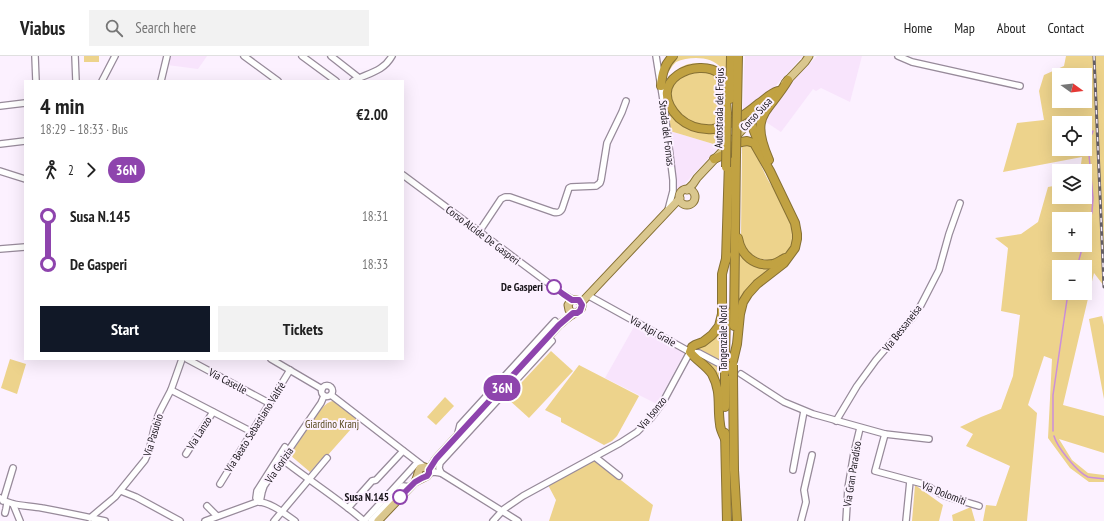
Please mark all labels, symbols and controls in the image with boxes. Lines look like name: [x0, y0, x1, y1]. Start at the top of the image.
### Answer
search box: [89, 10, 369, 46]
text: Viabus: [20, 16, 65, 40]
icon: search: [103, 17, 125, 39]
text: Search here: [135, 18, 196, 37]
text: Home: [904, 19, 932, 37]
text: Map: [954, 19, 975, 37]
text: About: [997, 19, 1026, 37]
text: Contact: [1048, 19, 1084, 37]
street label: Autostrada del Frejus: [711, 67, 727, 148]
north arrow: [1052, 68, 1092, 108]
map controls: [1052, 68, 1092, 300]
text: 4 min: [40, 92, 84, 120]
street label: Corso Susa: [737, 94, 775, 134]
street label: Strada del Fornas: [656, 99, 678, 167]
text: €2.00: [356, 105, 388, 124]
button: locate: [1052, 116, 1092, 156]
text: 18:29 – 18:33 · Bus: [40, 121, 128, 138]
icon: walk: [40, 159, 62, 181]
icon: forward: [80, 159, 102, 181]
text: 36N: [116, 161, 137, 179]
text: 2: [68, 162, 74, 179]
button: layers: [1052, 164, 1092, 204]
street label: Corso Alcide De Gasperi: [443, 202, 523, 268]
text: Susa N.145: [70, 207, 131, 226]
text: 18:31: [362, 208, 388, 225]
button: +: [1052, 212, 1092, 252]
text: De Gasperi: [70, 255, 127, 274]
text: 18:33: [362, 256, 388, 273]
button: −: [1052, 260, 1092, 300]
marker: De Gasperi: [546, 279, 562, 295]
place label: De Gasperi: [501, 280, 544, 294]
street label: Via Bessaneisa: [879, 302, 925, 355]
street label: Tangenziale Nord: [716, 305, 730, 371]
button: Start: [40, 306, 210, 352]
button: Tickets: [218, 306, 388, 352]
street label: Via Alpi Graie: [626, 312, 679, 350]
street label: Via Caselle: [206, 365, 250, 397]
line badge: 36N: [479, 375, 525, 401]
street label: Via Beato Sebastiano Valfré: [221, 379, 289, 476]
text: 36N: [492, 379, 512, 397]
street label: Via Isonzo: [634, 393, 670, 433]
street label: Via Pasubio: [140, 412, 166, 459]
street label: Via Lanzo: [183, 414, 215, 453]
park label: Giardino Kranj: [305, 417, 359, 431]
street label: Via Gran Paradiso: [840, 440, 864, 509]
street label: Via Gorizia: [261, 444, 296, 486]
street label: Via Dolomiti: [919, 478, 968, 508]
marker: Susa N.145: [392, 489, 408, 505]
place label: Susa N.145: [345, 490, 389, 504]

